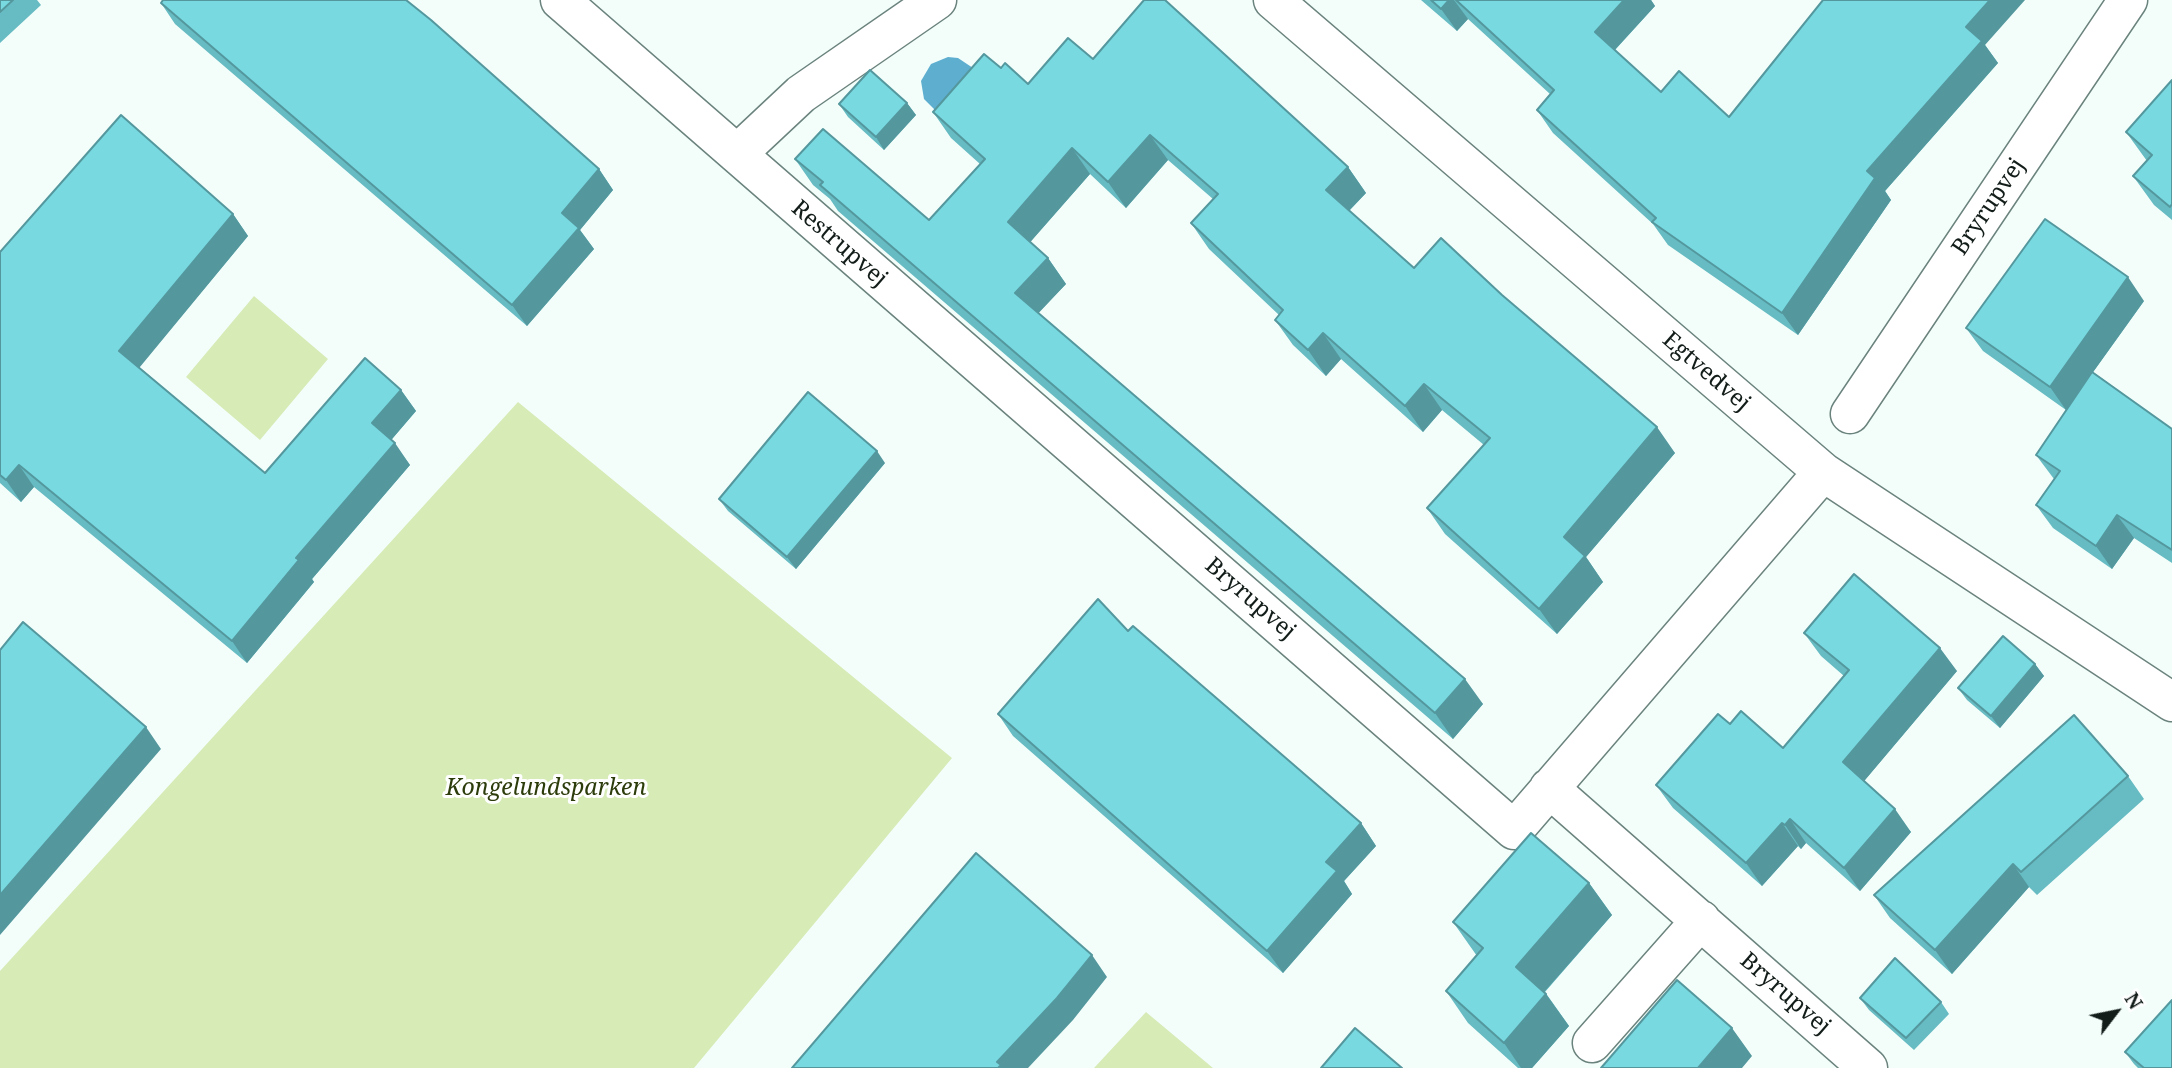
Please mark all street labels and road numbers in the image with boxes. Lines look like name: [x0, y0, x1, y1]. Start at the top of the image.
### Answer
street label: Bryrupvej: [1947, 153, 2031, 261]
street label: Restrupvej: [785, 195, 893, 293]
street label: Egtvedvej: [1657, 326, 1755, 418]
street label: Bryrupvej: [1199, 552, 1301, 646]
street label: Bryrupvej: [1734, 947, 1836, 1041]

